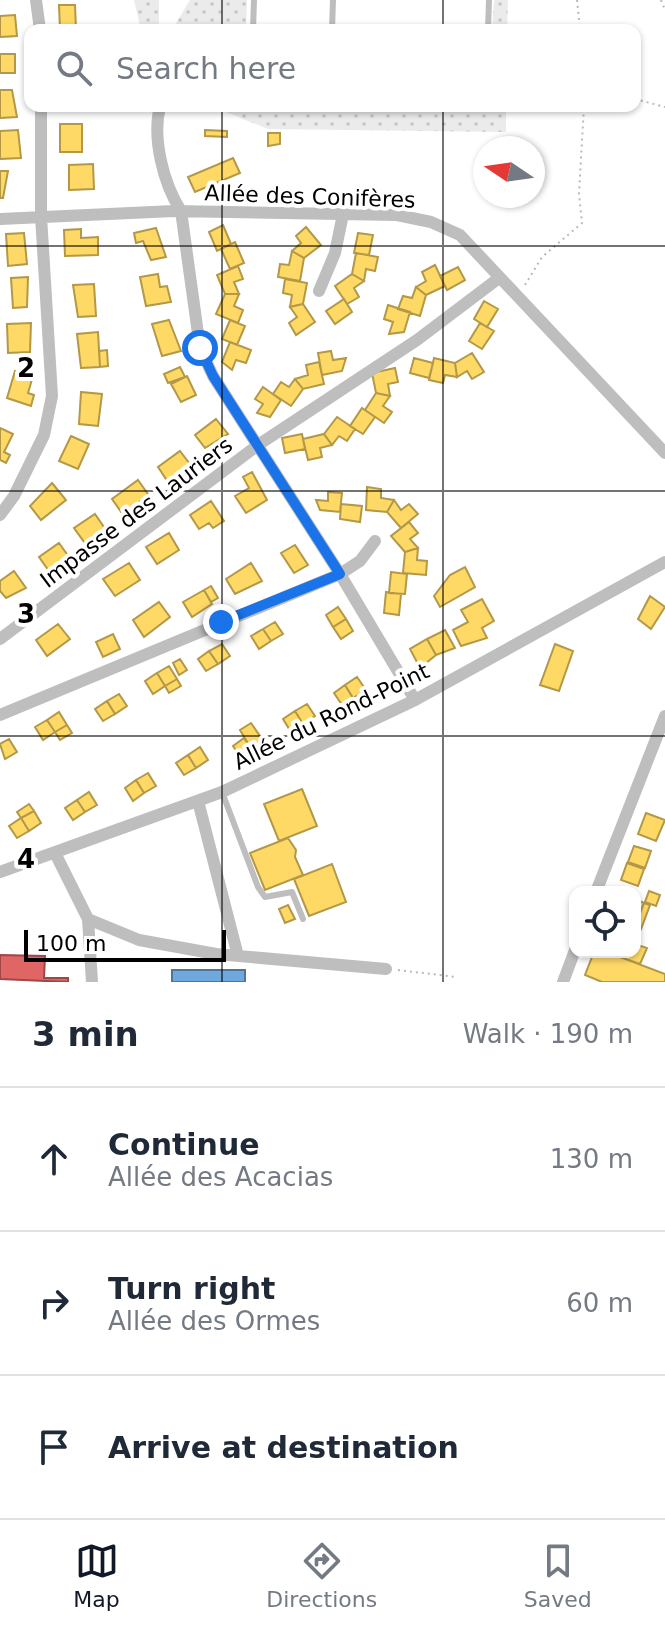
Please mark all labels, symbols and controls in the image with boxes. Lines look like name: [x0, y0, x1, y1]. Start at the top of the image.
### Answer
search box: [24, 24, 641, 112]
icon: search: [52, 46, 96, 90]
text: Search here: [116, 51, 296, 86]
north arrow: [473, 136, 545, 208]
street label: Allée des Conifères: [204, 180, 416, 213]
route start: [182, 330, 218, 366]
text: 2: [17, 353, 35, 383]
street label: Impasse des Lauriers: [35, 432, 237, 593]
text: 3: [17, 599, 35, 629]
route end: [203, 604, 239, 640]
street label: Allée du Rond-Point: [229, 658, 433, 775]
text: 4: [17, 844, 35, 874]
map controls: [569, 886, 641, 958]
button: locate: [569, 886, 641, 958]
scale bar: [24, 926, 226, 962]
text: 100 m: [36, 931, 106, 956]
text: 3 min: [32, 1014, 139, 1054]
text: Walk · 190 m: [463, 1019, 633, 1049]
text: Continue: [108, 1127, 260, 1162]
icon: ahead: [32, 1137, 76, 1181]
text: 130 m: [550, 1144, 633, 1174]
text: Allée des Acacias: [108, 1162, 333, 1192]
text: Turn right: [108, 1271, 275, 1306]
icon: right: [32, 1281, 76, 1325]
text: 60 m: [566, 1288, 633, 1318]
text: Allée des Ormes: [108, 1306, 320, 1336]
icon: arrive: [32, 1425, 76, 1469]
text: Arrive at destination: [108, 1430, 459, 1465]
tab: Map: [73, 1539, 120, 1612]
tab: Directions: [266, 1539, 377, 1612]
tab: Saved: [524, 1539, 592, 1612]

